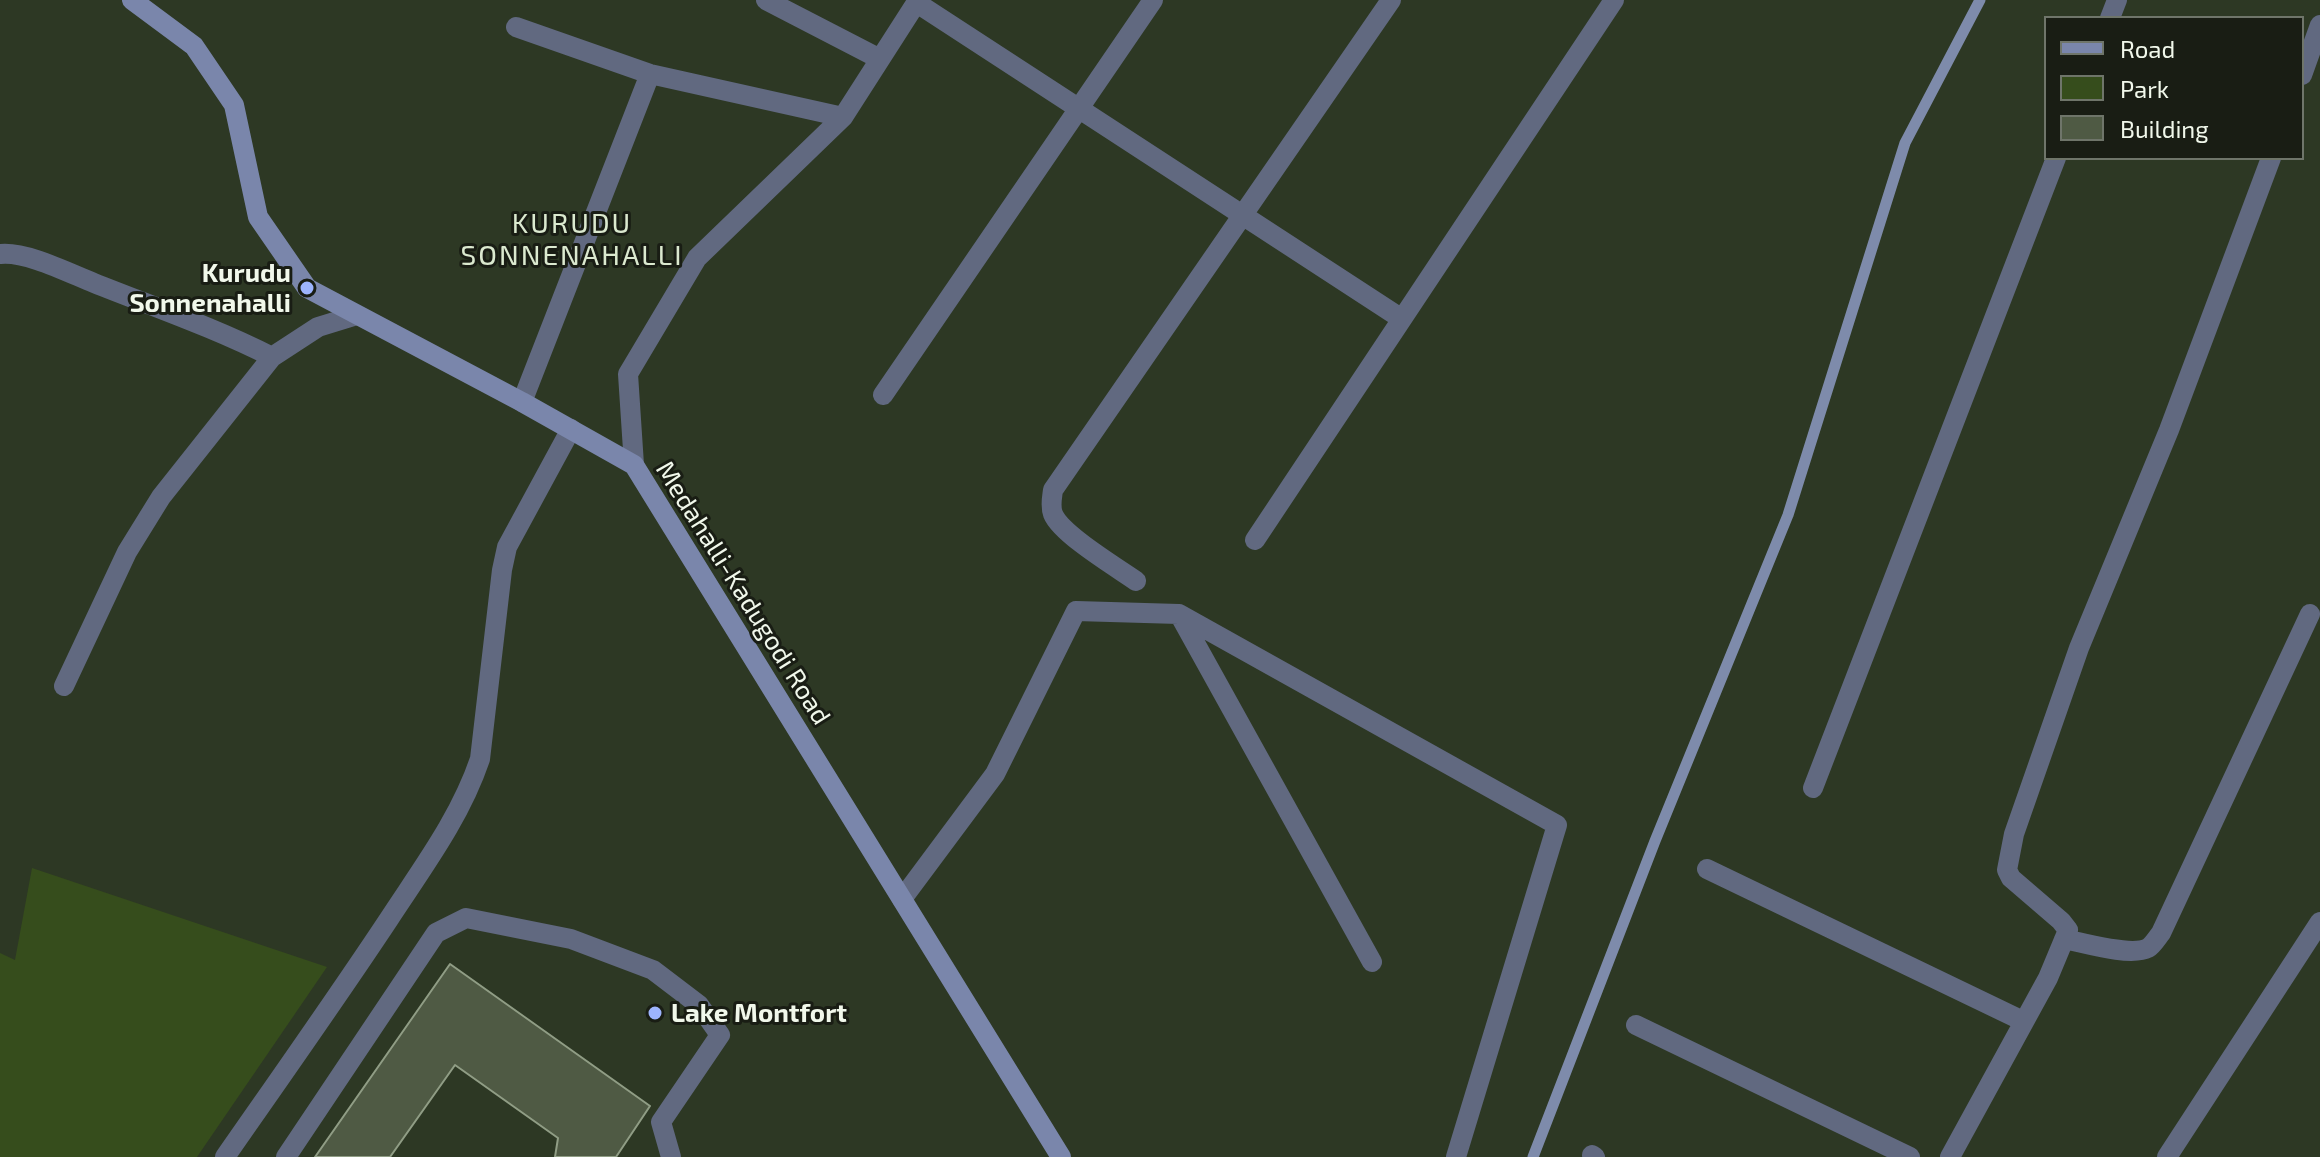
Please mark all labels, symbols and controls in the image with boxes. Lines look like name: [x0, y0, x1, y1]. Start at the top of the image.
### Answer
legend: [2044, 16, 2304, 160]
text: Road: [2120, 34, 2175, 63]
text: Park: [2120, 74, 2169, 103]
text: Building: [2120, 114, 2209, 143]
district label: KURUDU SONNENAHALLI: [461, 207, 683, 273]
place label: Kurudu Sonnenahalli: [129, 257, 291, 318]
marker: Kurudu Sonnenahalli: [298, 279, 316, 297]
street label: Medahalli-Kadugodi Road: [649, 456, 837, 730]
place label: Lake Montfort: [671, 997, 847, 1029]
marker: Lake Montfort: [646, 1004, 664, 1022]

